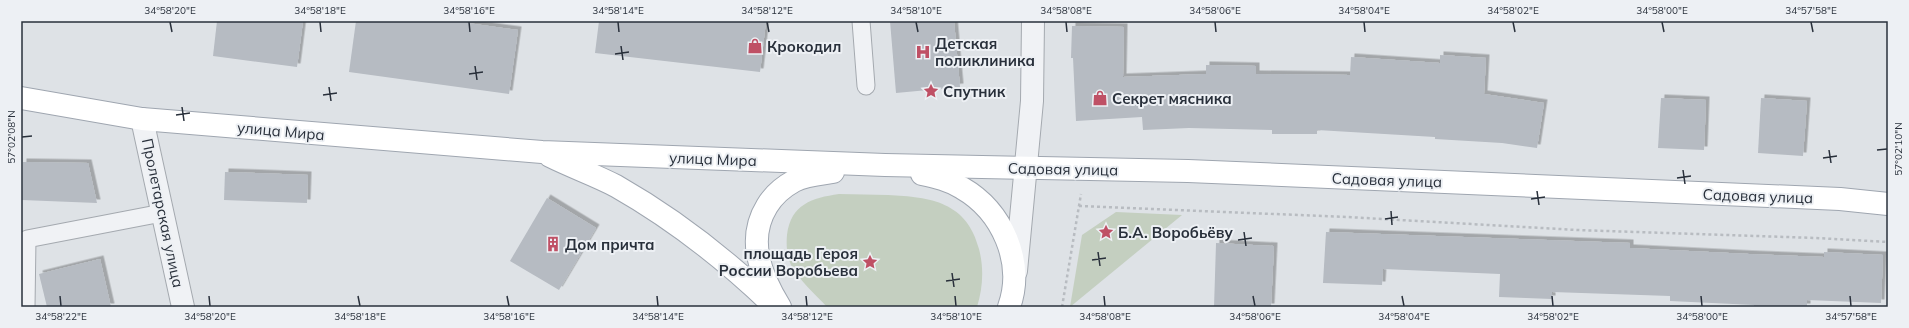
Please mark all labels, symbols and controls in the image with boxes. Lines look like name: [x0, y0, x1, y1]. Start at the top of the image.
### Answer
text: 34°58'20"E: [144, 4, 196, 17]
text: 34°58'18"E: [294, 4, 346, 17]
text: 34°58'16"E: [443, 4, 495, 17]
text: 34°58'14"E: [592, 4, 644, 17]
text: 34°58'12"E: [741, 4, 793, 17]
text: 34°58'10"E: [890, 4, 942, 17]
text: 34°58'08"E: [1040, 4, 1092, 17]
text: 34°58'06"E: [1189, 4, 1241, 17]
text: 34°58'04"E: [1338, 4, 1390, 17]
text: 34°58'02"E: [1487, 4, 1539, 17]
text: 34°58'00"E: [1636, 4, 1688, 17]
text: 34°57'58"E: [1785, 4, 1837, 17]
place label: Детская поликлиника: [935, 34, 1035, 70]
shop icon: Крокодил: [746, 37, 764, 55]
place label: Крокодил: [767, 37, 841, 56]
hospital icon: Детская поликлиника: [914, 43, 932, 61]
place icon: Спутник: [922, 82, 940, 100]
place label: Спутник: [943, 82, 1006, 101]
shop icon: Секрет мясника: [1091, 89, 1109, 107]
place label: Секрет мясника: [1112, 89, 1232, 108]
text: 57°02'08"N: [5, 110, 18, 164]
street label: улица Мира: [236, 118, 326, 144]
text: 57°02'10"N: [1892, 122, 1905, 176]
street label: Пролетарская улица: [138, 137, 188, 289]
street label: улица Мира: [669, 148, 757, 170]
street label: Садовая улица: [1008, 159, 1118, 179]
street label: Садовая улица: [1331, 169, 1443, 191]
street label: Садовая улица: [1702, 185, 1814, 207]
place icon: Б.А. Воробьёву: [1097, 223, 1115, 241]
place label: Б.А. Воробьёву: [1118, 223, 1233, 242]
building icon: Дом причта: [544, 235, 562, 253]
place label: Дом причта: [565, 235, 655, 254]
place label: площадь Героя России Воробьева: [719, 244, 858, 280]
place icon: площадь Героя России Воробьева: [861, 253, 879, 271]
text: 34°58'22"E: [35, 310, 87, 323]
text: 34°58'20"E: [184, 310, 236, 323]
text: 34°58'18"E: [334, 310, 386, 323]
text: 34°58'16"E: [483, 310, 535, 323]
text: 34°58'14"E: [632, 310, 684, 323]
text: 34°58'12"E: [781, 310, 833, 323]
text: 34°58'10"E: [930, 310, 982, 323]
text: 34°58'08"E: [1079, 310, 1131, 323]
text: 34°58'06"E: [1229, 310, 1281, 323]
text: 34°58'04"E: [1378, 310, 1430, 323]
text: 34°58'02"E: [1527, 310, 1579, 323]
text: 34°58'00"E: [1676, 310, 1728, 323]
text: 34°57'58"E: [1825, 310, 1877, 323]

